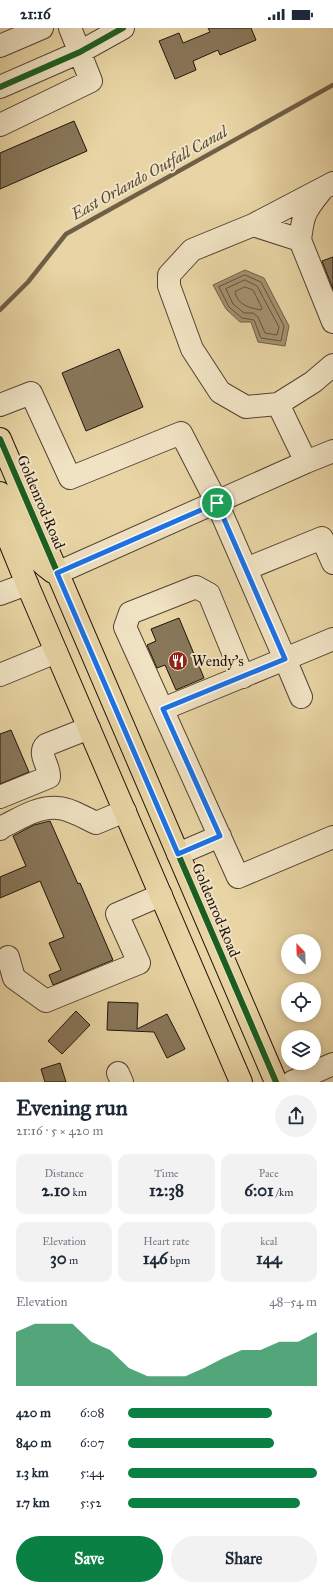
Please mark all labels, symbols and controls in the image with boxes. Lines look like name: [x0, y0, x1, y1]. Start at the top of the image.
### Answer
text: 21:16: [20, 5, 51, 23]
water label: East Orlando Outfall Canal: [67, 121, 232, 224]
street label: Goldenrod Road: [13, 452, 69, 552]
pin: [200, 486, 234, 520]
icon: arrive: [206, 492, 228, 514]
restaurant icon: Wendy's: [167, 650, 189, 672]
place label: Wendy's: [192, 652, 244, 670]
street label: Goldenrod Road: [188, 860, 244, 960]
north arrow: [281, 934, 321, 974]
map controls: [281, 934, 321, 1070]
button: locate: [281, 982, 321, 1022]
button: layers: [281, 1030, 321, 1070]
text: Evening run: [16, 1094, 128, 1121]
button: share: [275, 1095, 317, 1137]
text: 21:16 · 5 × 420 m: [16, 1123, 104, 1139]
text: Distance: [44, 1167, 84, 1180]
text: Time: [154, 1167, 179, 1180]
text: Pace: [259, 1167, 279, 1180]
text: 2.10: [41, 1180, 70, 1201]
text: 12:38: [149, 1180, 184, 1201]
text: 6:01: [244, 1180, 274, 1201]
text: km: [70, 1186, 87, 1199]
text: /km: [274, 1186, 293, 1199]
text: Elevation: [42, 1235, 86, 1248]
text: Heart rate: [143, 1235, 190, 1248]
text: kcal: [260, 1235, 277, 1248]
text: 30: [50, 1248, 67, 1269]
text: 146: [143, 1248, 168, 1269]
text: 144: [256, 1248, 282, 1269]
text: m: [67, 1254, 78, 1267]
text: bpm: [168, 1254, 190, 1267]
text: Elevation: [16, 1294, 68, 1310]
text: 48–54 m: [269, 1294, 317, 1310]
text: 420 m: [16, 1405, 51, 1421]
text: 6:08: [80, 1405, 104, 1421]
text: 840 m: [16, 1435, 51, 1451]
text: 6:07: [80, 1435, 104, 1451]
text: 1.3 km: [16, 1465, 49, 1481]
text: 5:44: [80, 1465, 104, 1481]
text: 1.7 km: [16, 1495, 50, 1511]
text: 5:52: [80, 1495, 102, 1511]
button: Save: [16, 1536, 163, 1582]
button: Share: [171, 1536, 317, 1582]

